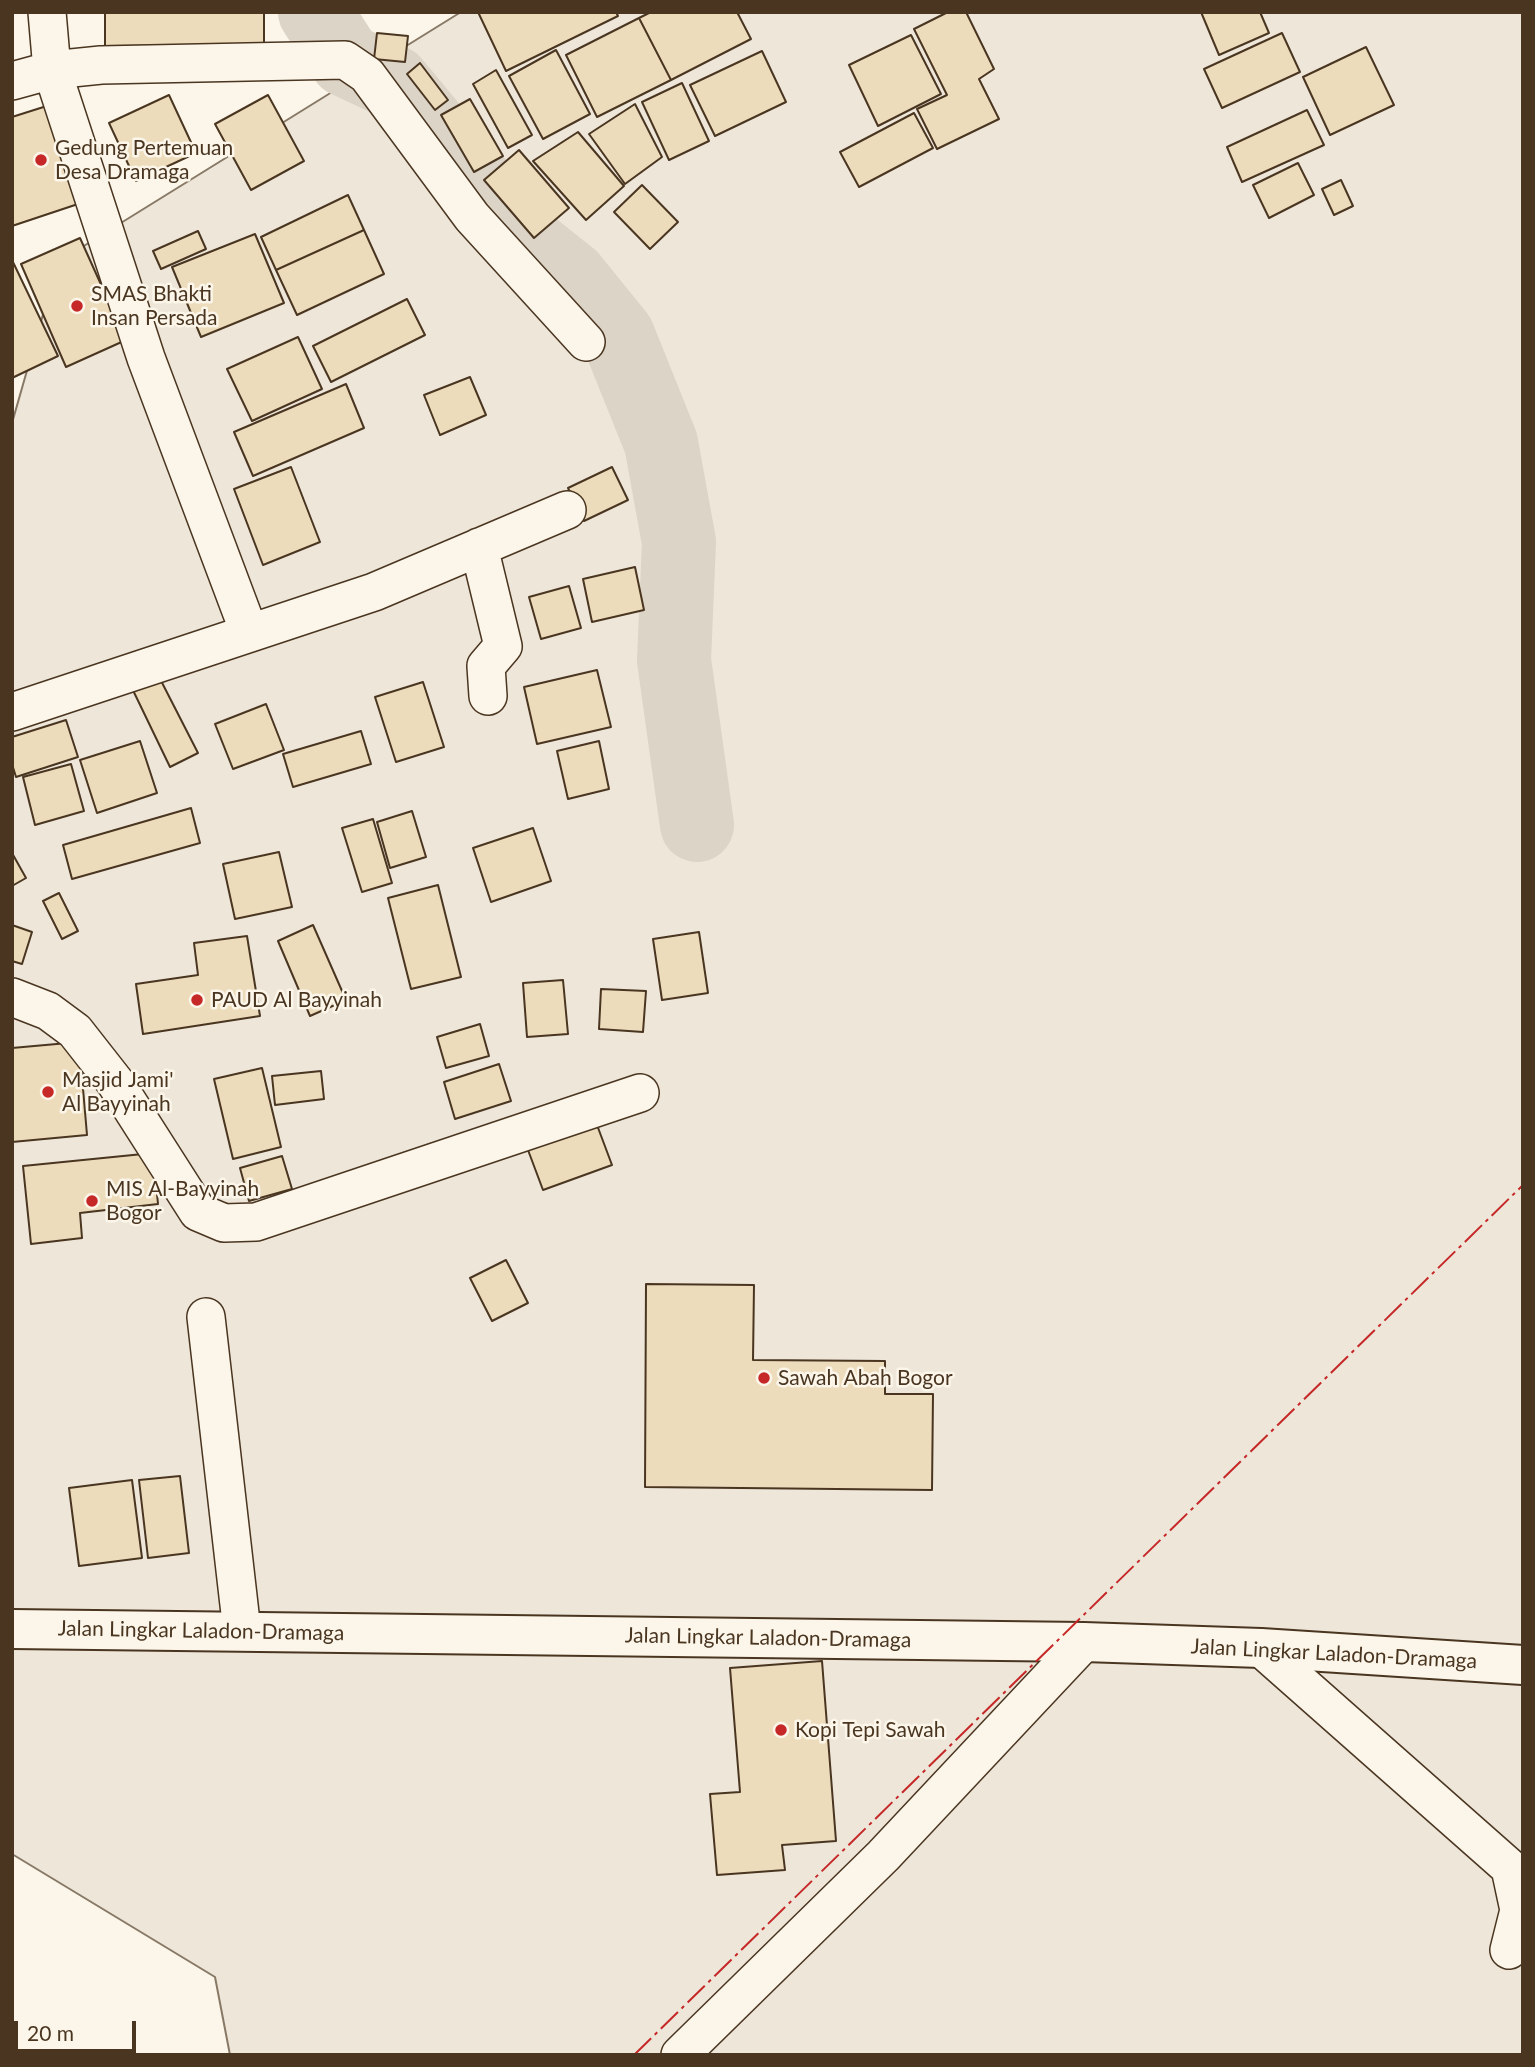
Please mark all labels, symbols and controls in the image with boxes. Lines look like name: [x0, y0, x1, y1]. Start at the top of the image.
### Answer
place label: Gedung Pertemuan Desa Dramaga: [55, 135, 233, 185]
marker: Gedung Pertemuan Desa Dramaga: [33, 152, 49, 168]
place label: SMAS Bhakti Insan Persada: [91, 281, 218, 331]
marker: SMAS Bhakti Insan Persada: [69, 298, 85, 314]
place label: PAUD Al Bayyinah: [211, 987, 382, 1013]
marker: PAUD Al Bayyinah: [189, 992, 205, 1008]
place label: Masjid Jami' Al Bayyinah: [62, 1067, 173, 1117]
marker: Masjid Jami' Al Bayyinah: [40, 1084, 56, 1100]
place label: MIS Al-Bayyinah Bogor: [106, 1176, 259, 1226]
marker: MIS Al-Bayyinah Bogor: [84, 1193, 100, 1209]
place label: Sawah Abah Bogor: [778, 1365, 953, 1391]
marker: Sawah Abah Bogor: [756, 1370, 772, 1386]
street label: Jalan Lingkar Laladon-Dramaga: [58, 1616, 344, 1646]
street label: Jalan Lingkar Laladon-Dramaga: [625, 1623, 911, 1653]
street label: Jalan Lingkar Laladon-Dramaga: [1190, 1634, 1478, 1674]
place label: Kopi Tepi Sawah: [795, 1717, 945, 1743]
marker: Kopi Tepi Sawah: [773, 1722, 789, 1738]
scale bar: [18, 2008, 140, 2052]
text: 20 m: [27, 2020, 74, 2045]

